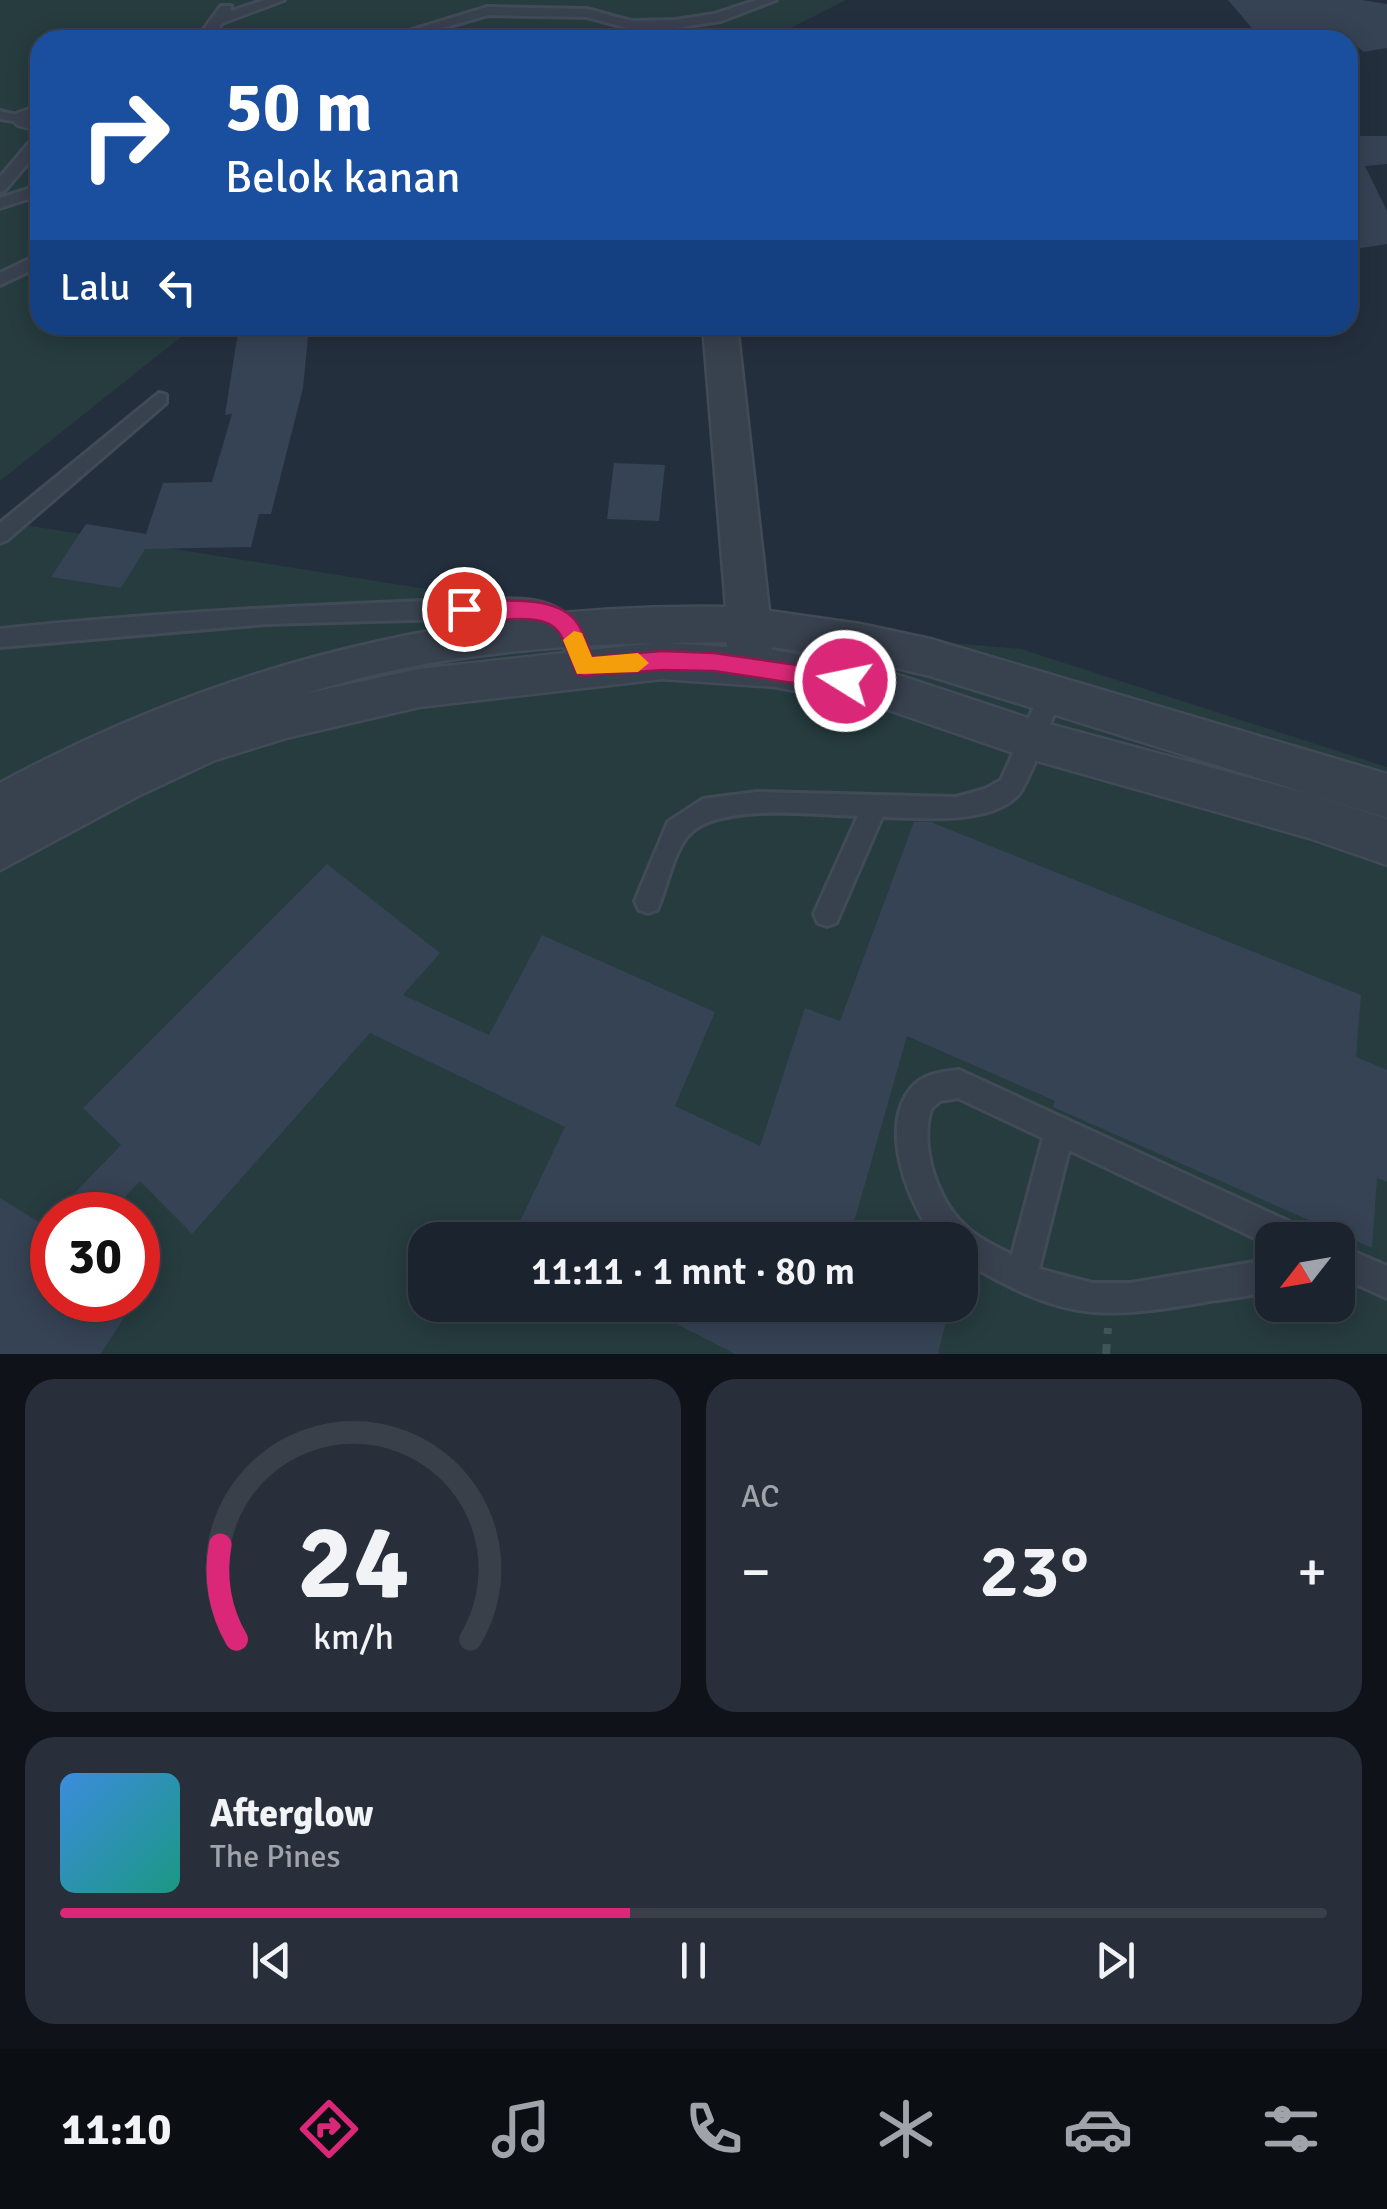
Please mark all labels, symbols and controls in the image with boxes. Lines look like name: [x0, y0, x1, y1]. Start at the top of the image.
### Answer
text: 50 m: [225, 64, 373, 150]
icon: right: [60, 70, 190, 200]
text: Belok kanan: [225, 150, 461, 205]
icon: left: [150, 260, 205, 315]
text: Lalu: [60, 264, 130, 311]
pin: [422, 567, 507, 652]
icon: arrive: [437, 582, 492, 637]
position arrow: [793, 629, 897, 733]
speed limit sign: 30: [30, 1192, 160, 1322]
north arrow: [1255, 1222, 1355, 1322]
map controls: [1255, 1222, 1355, 1322]
text: 11:11 · 1 mnt · 80 m: [531, 1248, 855, 1295]
text: AC: [741, 1477, 779, 1516]
text: 24: [297, 1499, 409, 1627]
text: 23°: [979, 1525, 1089, 1618]
text: −: [741, 1538, 771, 1606]
text: +: [1297, 1538, 1327, 1606]
text: km/h: [313, 1615, 393, 1659]
text: Afterglow: [210, 1790, 373, 1837]
text: The Pines: [210, 1837, 341, 1876]
icon: previous: [244, 1933, 299, 1988]
icon: pause: [666, 1933, 721, 1988]
icon: next: [1088, 1933, 1143, 1988]
icon: directions: [294, 2094, 364, 2164]
icon: music: [486, 2094, 556, 2164]
icon: phone: [679, 2094, 749, 2164]
icon: climate: [871, 2094, 941, 2164]
icon: car: [1063, 2094, 1133, 2164]
icon: filters: [1256, 2094, 1326, 2164]
text: 11:10: [61, 2102, 172, 2157]

